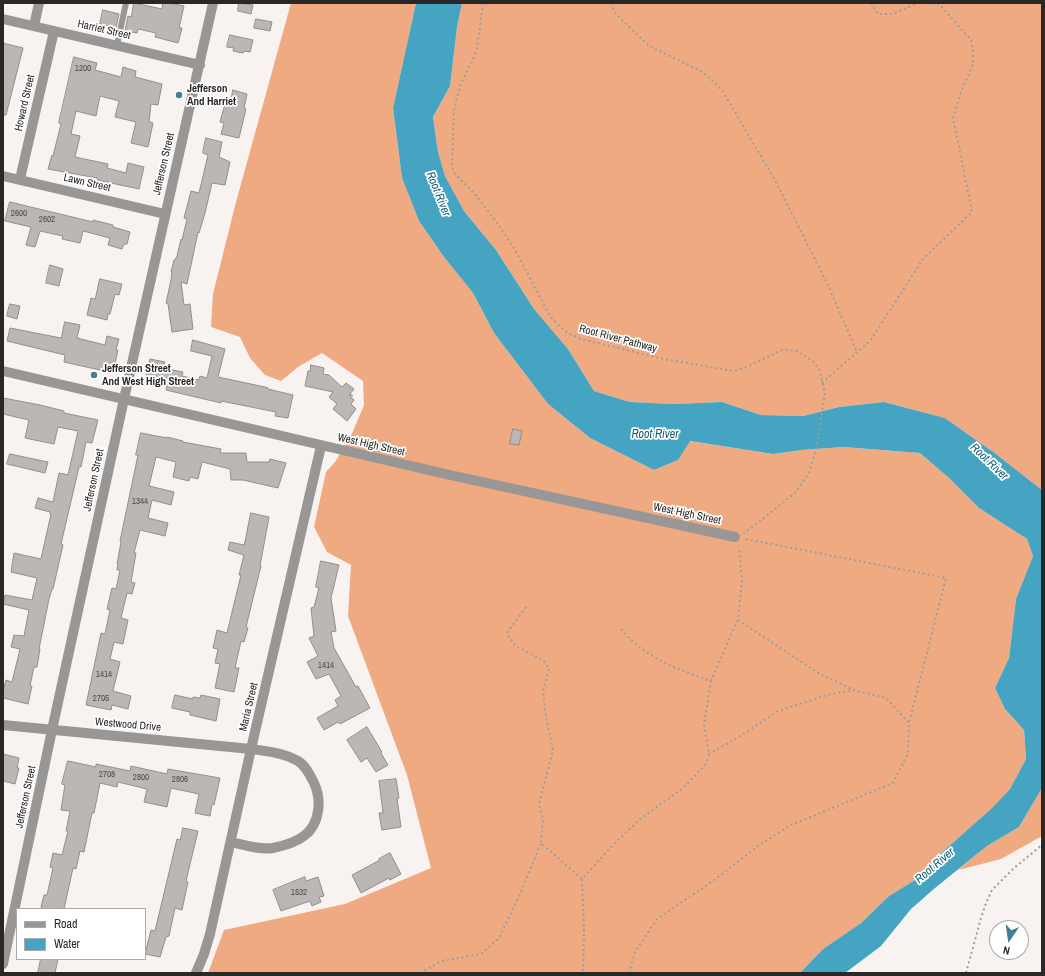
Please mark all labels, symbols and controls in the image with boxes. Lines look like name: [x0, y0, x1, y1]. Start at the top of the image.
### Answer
street label: Harriet Street: [76, 17, 132, 43]
house number: 1200: [75, 64, 91, 74]
street label: Howard Street: [12, 73, 38, 133]
place label: Jefferson And Harriet: [187, 82, 236, 108]
marker: Jefferson And Harriet: [174, 90, 184, 100]
street label: Jefferson Street: [150, 132, 178, 196]
water label: Root River: [423, 170, 453, 218]
street label: Lawn Street: [62, 171, 112, 195]
house number: 2600: [11, 209, 27, 219]
house number: 2602: [39, 215, 55, 225]
street label: Root River Pathway: [578, 322, 658, 356]
place label: Jefferson Street And West High Street: [102, 362, 194, 388]
marker: Jefferson Street And West High Street: [89, 370, 99, 380]
water label: Root River: [631, 428, 679, 442]
street label: West High Street: [336, 431, 406, 459]
water label: Root River: [967, 440, 1011, 484]
street label: Jefferson Street: [81, 448, 107, 512]
house number: 1344: [132, 497, 148, 507]
street label: West High Street: [652, 500, 722, 528]
house number: 1414: [318, 661, 334, 671]
house number: 1414: [96, 670, 112, 680]
street label: Maria Street: [237, 681, 261, 733]
house number: 2705: [93, 694, 109, 704]
street label: Westwood Drive: [95, 716, 161, 734]
street label: Jefferson Street: [13, 765, 39, 829]
house number: 2708: [99, 770, 115, 780]
house number: 2800: [133, 773, 149, 783]
house number: 2806: [172, 775, 188, 785]
water label: Root River: [913, 845, 957, 887]
house number: 1532: [291, 888, 307, 898]
legend: [16, 908, 146, 960]
text: Road: [54, 916, 78, 932]
north arrow: [989, 920, 1029, 960]
text: Water: [54, 936, 80, 952]
text: N: [1002, 943, 1011, 958]

